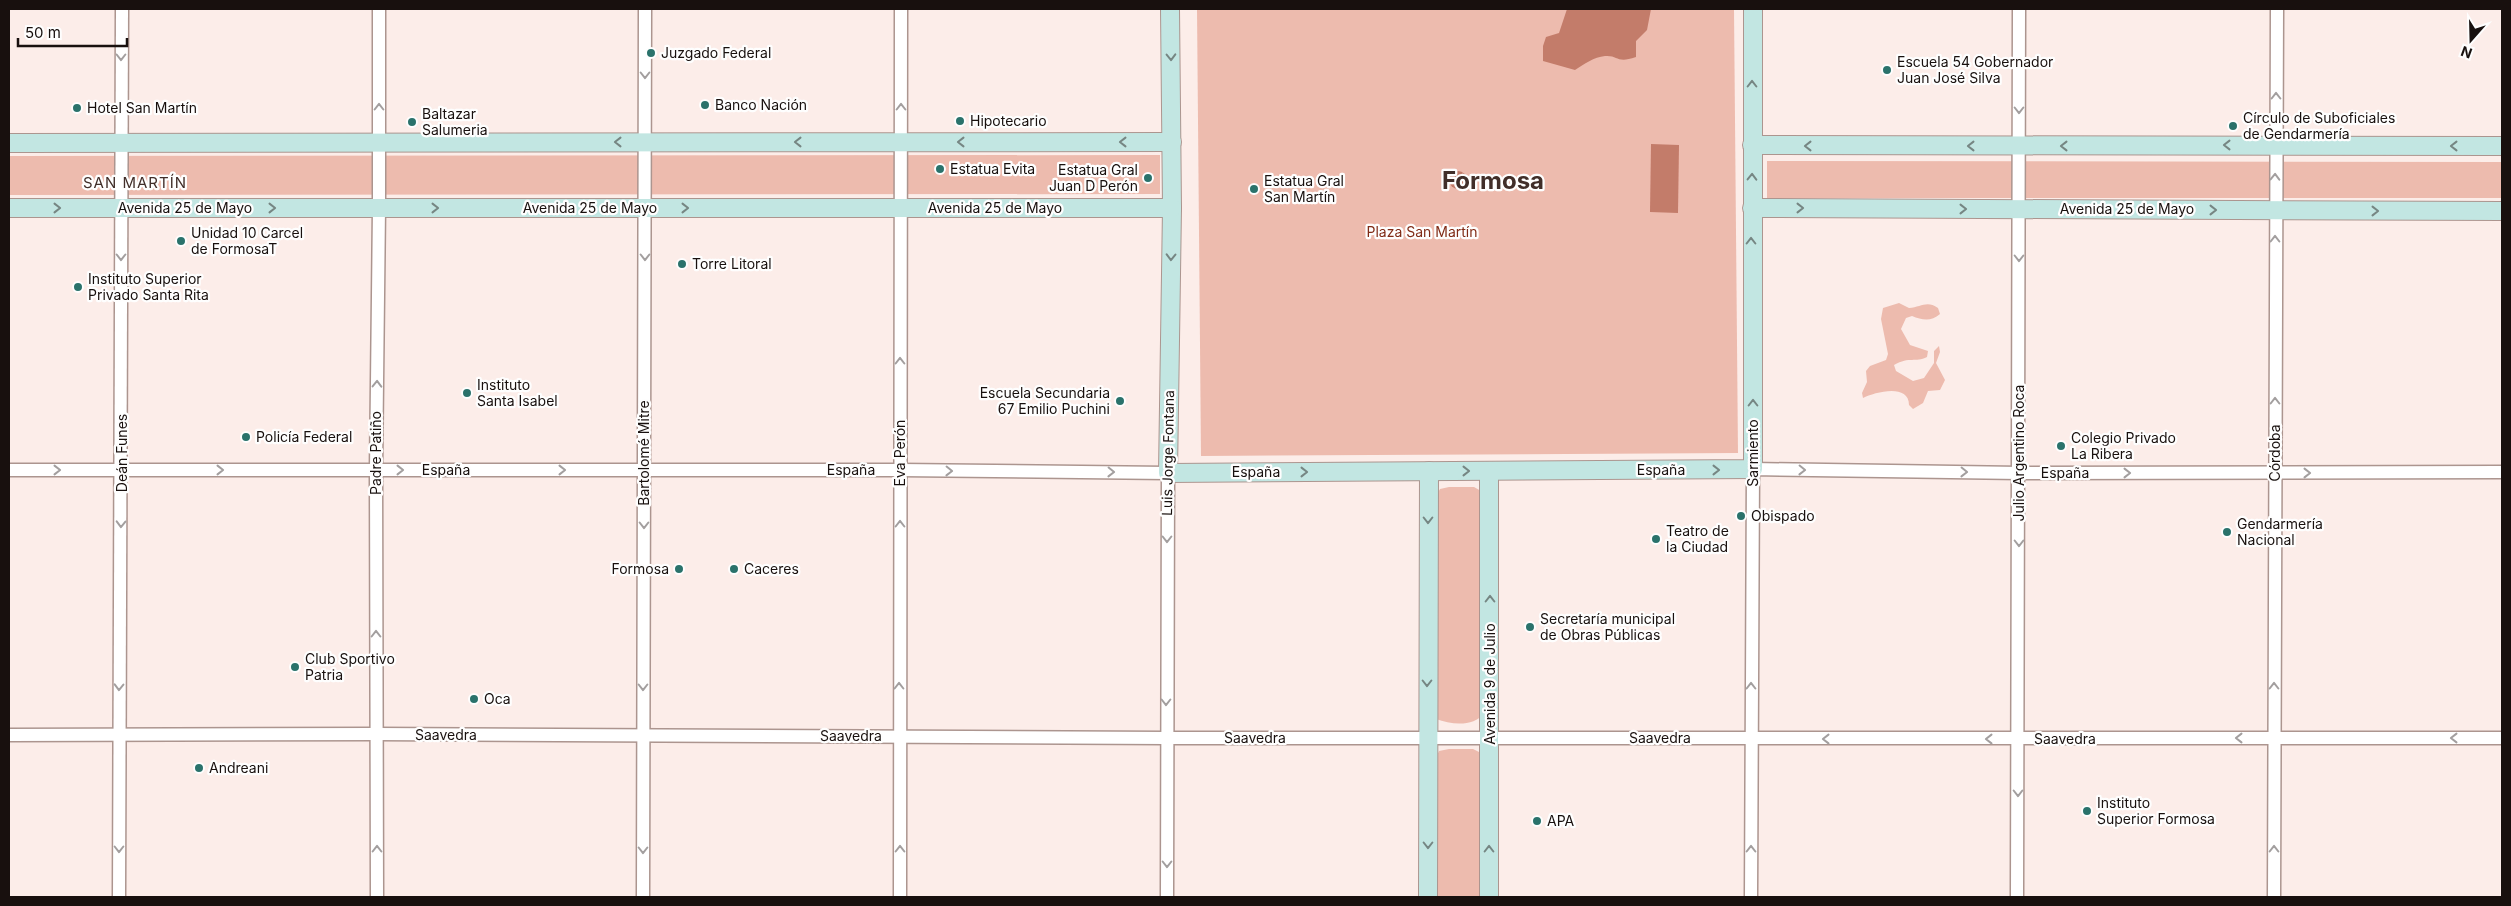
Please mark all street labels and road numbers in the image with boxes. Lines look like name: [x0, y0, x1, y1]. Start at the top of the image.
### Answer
street label: Avenida 25 de Mayo: [118, 199, 252, 216]
street label: Avenida 25 de Mayo: [523, 199, 657, 216]
street label: Avenida 25 de Mayo: [928, 199, 1062, 216]
street label: Avenida 25 de Mayo: [2060, 200, 2194, 217]
street label: Julio Argentino Roca: [2010, 385, 2027, 521]
street label: Luis Jorge Fontana: [1158, 390, 1177, 516]
street label: Bartolomé Mitre: [635, 400, 652, 506]
street label: Padre Patiño: [367, 411, 384, 495]
street label: Deán Funes: [113, 414, 130, 492]
street label: Sarmiento: [1744, 419, 1761, 487]
street label: Eva Perón: [891, 420, 908, 486]
street label: Córdoba: [2266, 424, 2283, 482]
street label: España: [422, 461, 470, 478]
street label: España: [827, 461, 875, 478]
street label: España: [1637, 461, 1685, 478]
street label: España: [1232, 463, 1280, 480]
street label: España: [2041, 464, 2089, 481]
street label: Avenida 9 de Julio: [1481, 623, 1498, 745]
street label: Saavedra: [415, 726, 477, 743]
street label: Saavedra: [820, 727, 882, 744]
street label: Saavedra: [1224, 729, 1286, 746]
street label: Saavedra: [1629, 729, 1691, 746]
street label: Saavedra: [2034, 730, 2096, 747]

